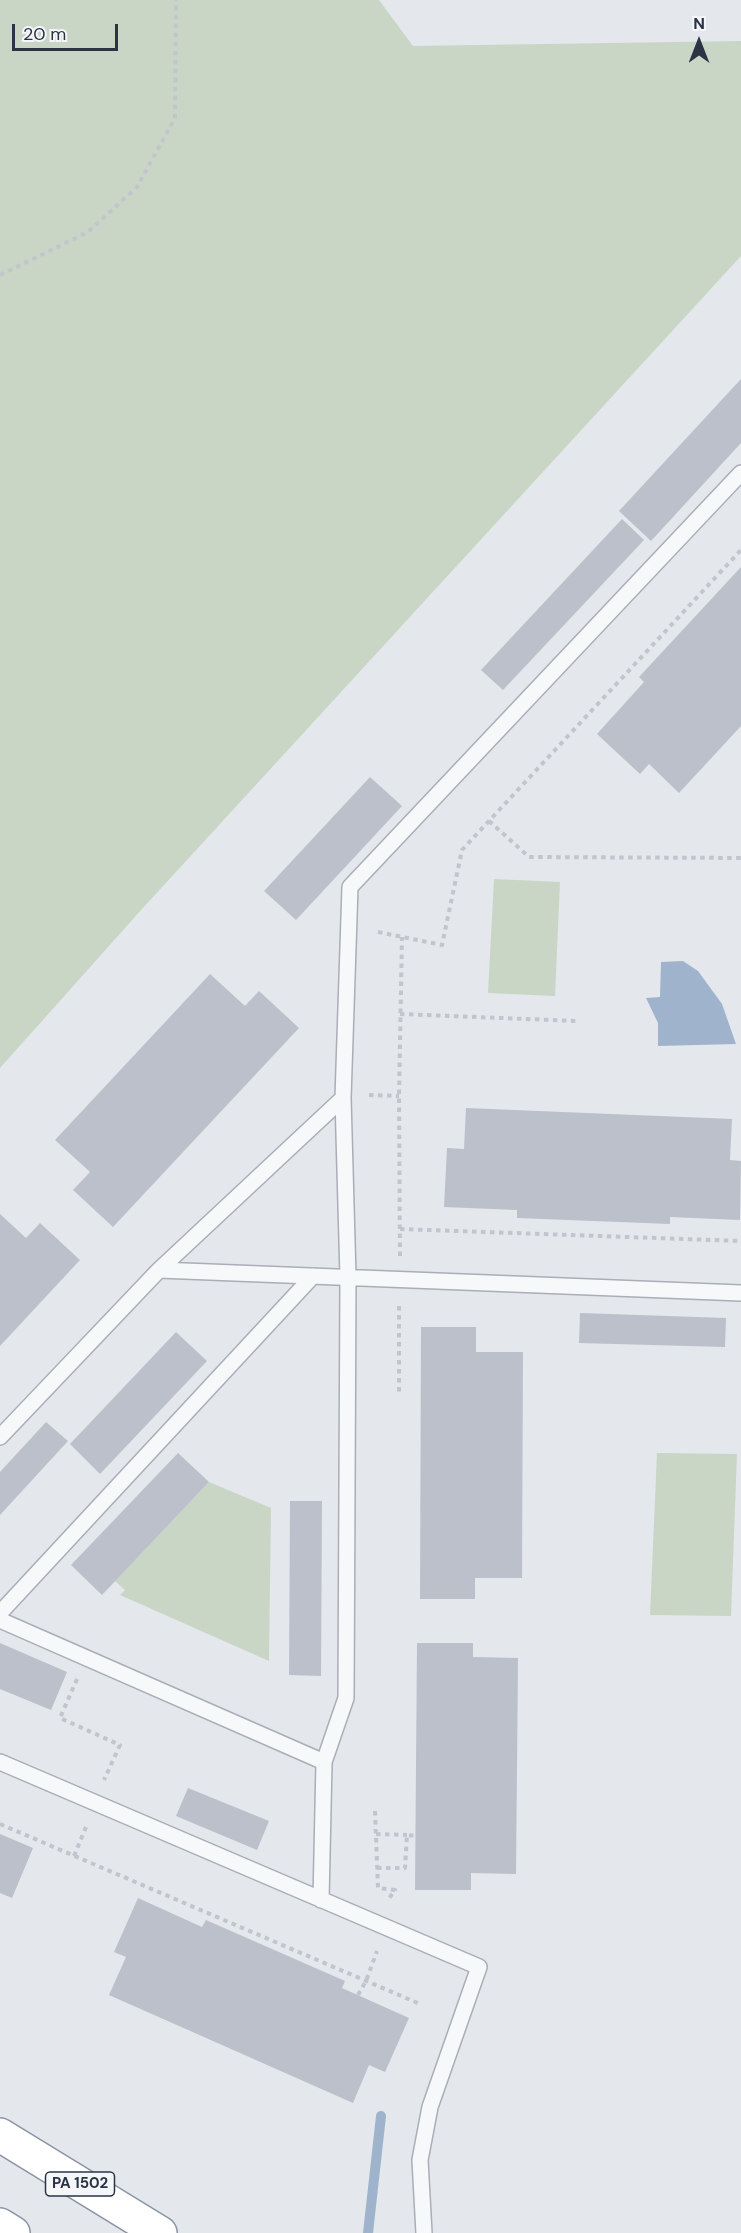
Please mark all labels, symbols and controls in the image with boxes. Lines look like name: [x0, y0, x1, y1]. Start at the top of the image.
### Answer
scale bar: [15, 12, 122, 50]
north arrow: [669, 12, 729, 72]
text: N: [693, 13, 705, 34]
text: 20 m: [23, 22, 66, 46]
road number: PA 1502: [46, 2172, 115, 2196]

